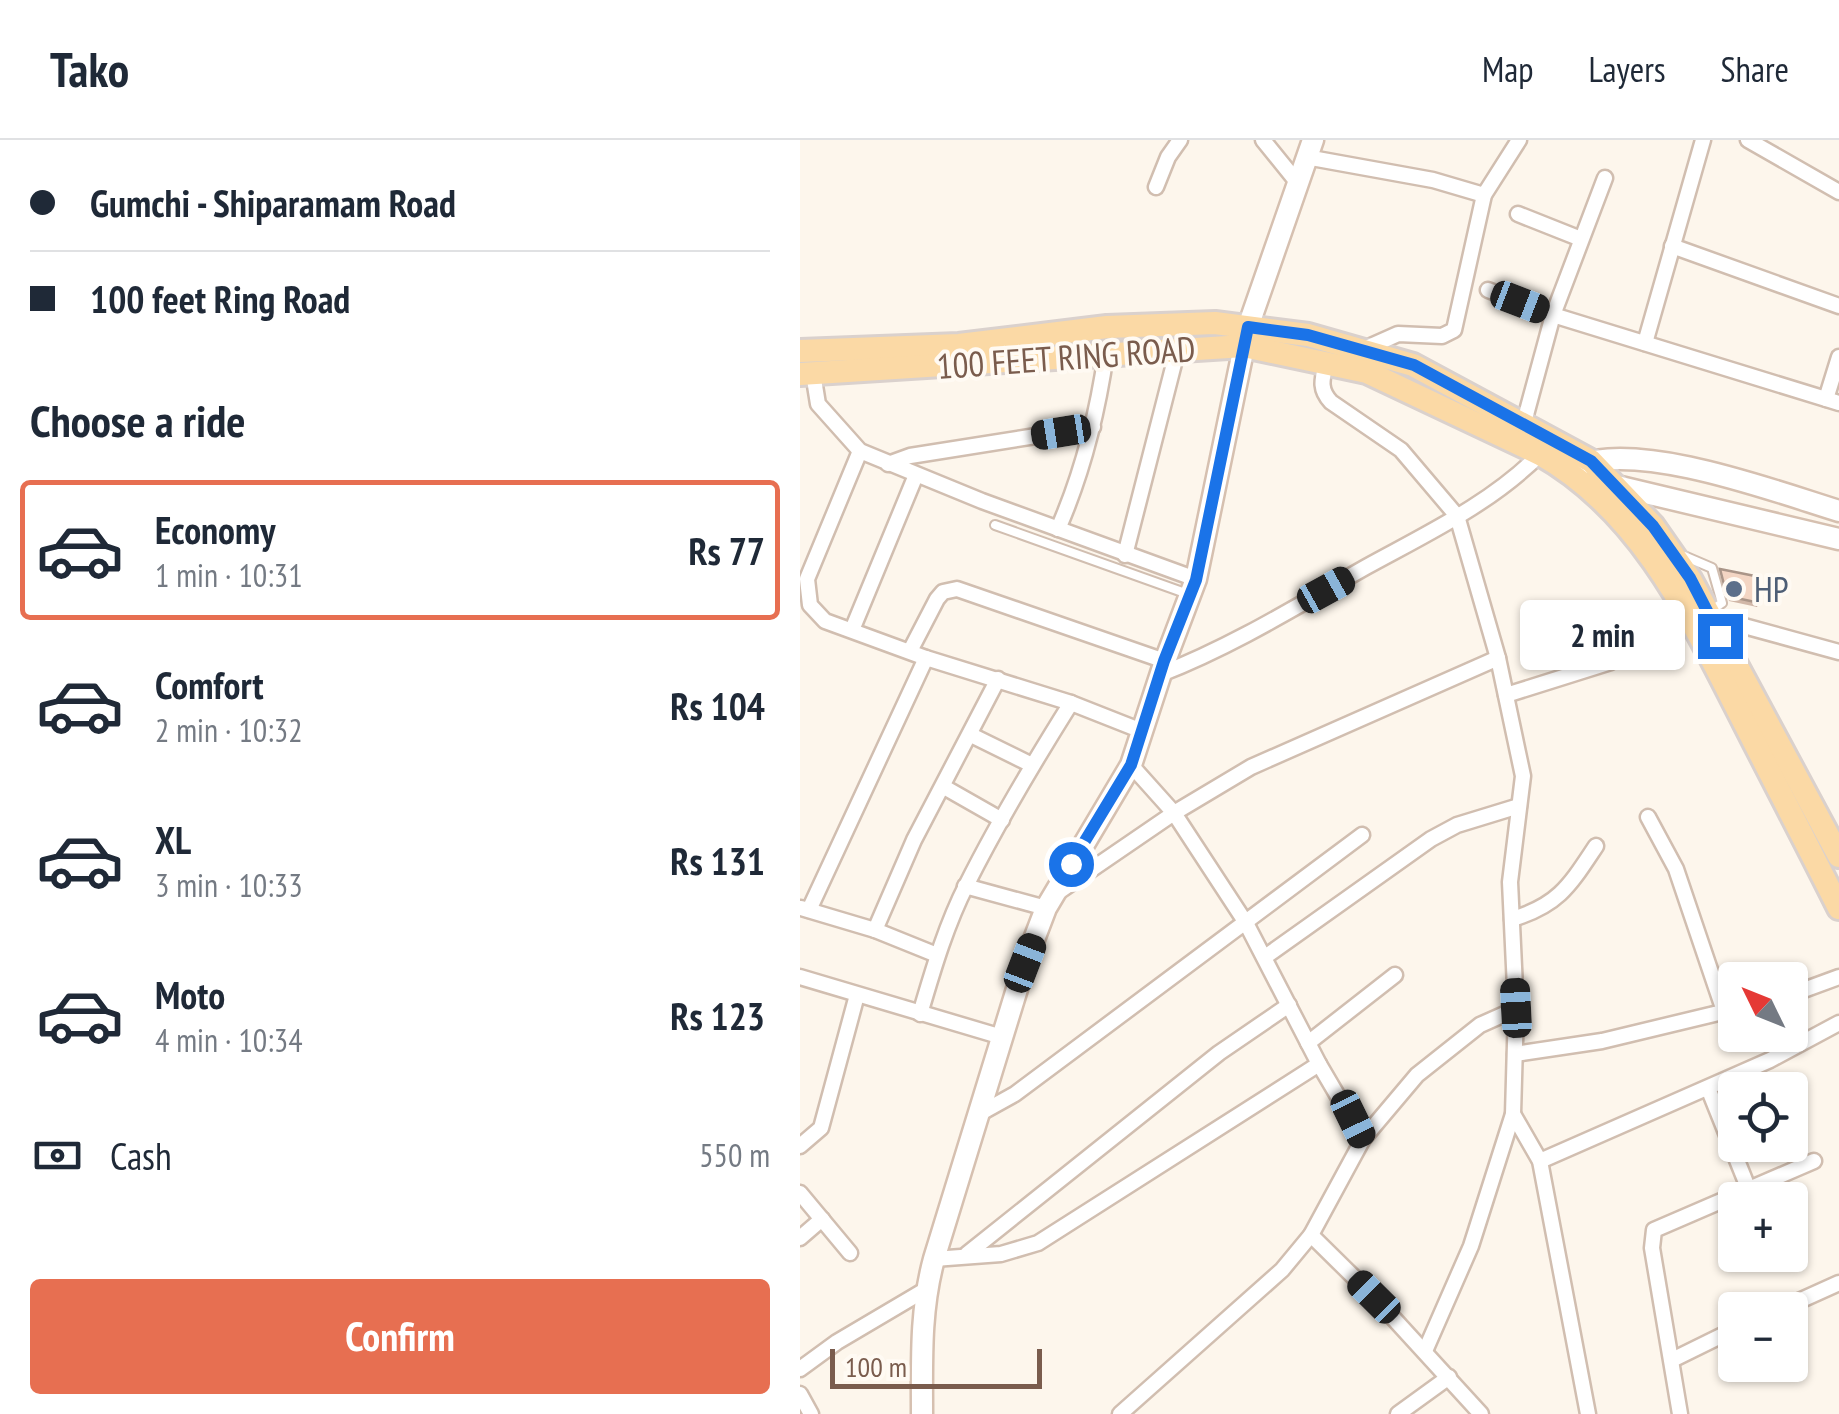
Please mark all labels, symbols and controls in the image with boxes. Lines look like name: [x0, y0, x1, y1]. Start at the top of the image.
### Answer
text: Tako: [50, 38, 129, 100]
text: Map: [1482, 46, 1533, 92]
text: Layers: [1588, 46, 1666, 92]
text: Share: [1721, 46, 1789, 92]
text: Gumchi - Shiparamam Road: [90, 178, 456, 227]
text: 100 feet Ring Road: [90, 274, 350, 323]
car: [1487, 277, 1553, 327]
street label: 100 FEET RING ROAD: [935, 325, 1197, 389]
text: Choose a ride: [30, 391, 245, 449]
car: [1029, 412, 1093, 452]
icon: car: [35, 505, 125, 595]
text: Economy: [155, 505, 275, 554]
text: Rs 77: [688, 526, 765, 575]
text: 1 min · 10:31: [155, 554, 303, 596]
car: [1292, 562, 1360, 618]
place label: HP: [1754, 566, 1789, 612]
marker: HP: [1723, 578, 1745, 600]
callout: 2 min: [1520, 601, 1685, 671]
text: 2 min: [1570, 614, 1635, 656]
route end: [1698, 614, 1743, 659]
icon: car: [35, 660, 125, 750]
text: Comfort: [155, 660, 264, 709]
text: Rs 104: [670, 681, 765, 730]
text: 2 min · 10:32: [155, 709, 303, 751]
icon: car: [35, 815, 125, 905]
text: XL: [155, 815, 191, 864]
text: Rs 131: [670, 836, 765, 885]
route start: [1049, 842, 1094, 887]
text: 3 min · 10:33: [155, 864, 303, 906]
car: [1000, 930, 1050, 996]
north arrow: [1718, 962, 1808, 1052]
map controls: [1718, 962, 1808, 1382]
icon: car: [35, 970, 125, 1060]
text: Moto: [155, 970, 225, 1019]
car: [1499, 977, 1533, 1039]
text: Rs 123: [670, 991, 765, 1040]
text: 4 min · 10:34: [155, 1019, 303, 1061]
button: locate: [1718, 1072, 1808, 1162]
car: [1326, 1085, 1380, 1153]
icon: cash: [30, 1128, 85, 1183]
text: Cash: [110, 1131, 172, 1180]
text: 550 m: [699, 1134, 770, 1176]
button: +: [1718, 1182, 1808, 1272]
car: [1342, 1265, 1406, 1329]
button: Confirm: [30, 1279, 770, 1394]
button: −: [1718, 1292, 1808, 1382]
scale bar: [830, 1344, 1042, 1388]
text: 100 m: [845, 1348, 907, 1385]

